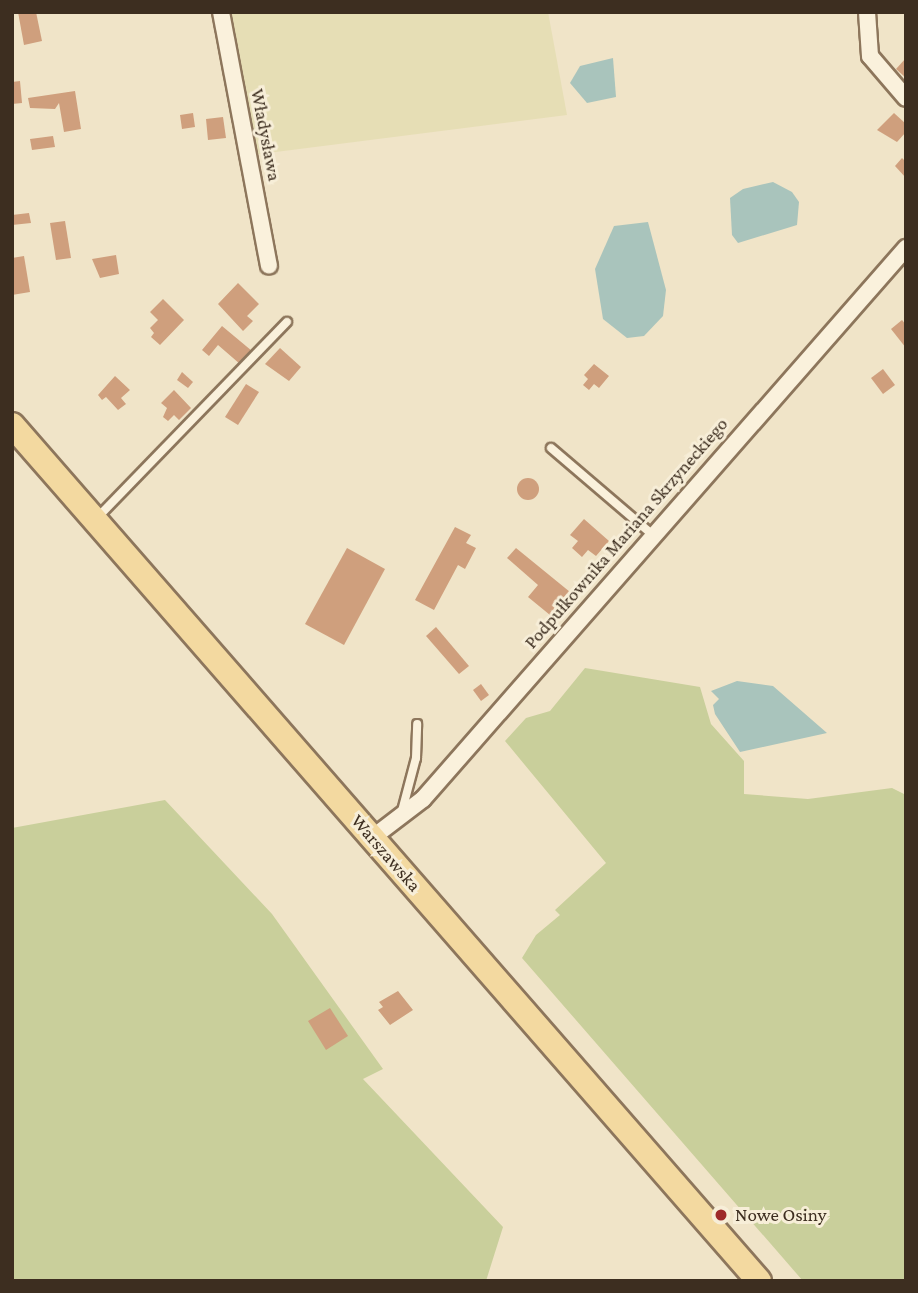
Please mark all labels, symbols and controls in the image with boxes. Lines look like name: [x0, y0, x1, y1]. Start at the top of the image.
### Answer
street label: Władysława: [246, 87, 286, 183]
street label: Podpułkownika Mariana Skrzyneckiego: [519, 413, 733, 653]
street label: Warszawska: [346, 810, 426, 896]
place label: Nowe Osiny: [735, 1204, 827, 1226]
marker: Nowe Osiny: [713, 1207, 729, 1223]

